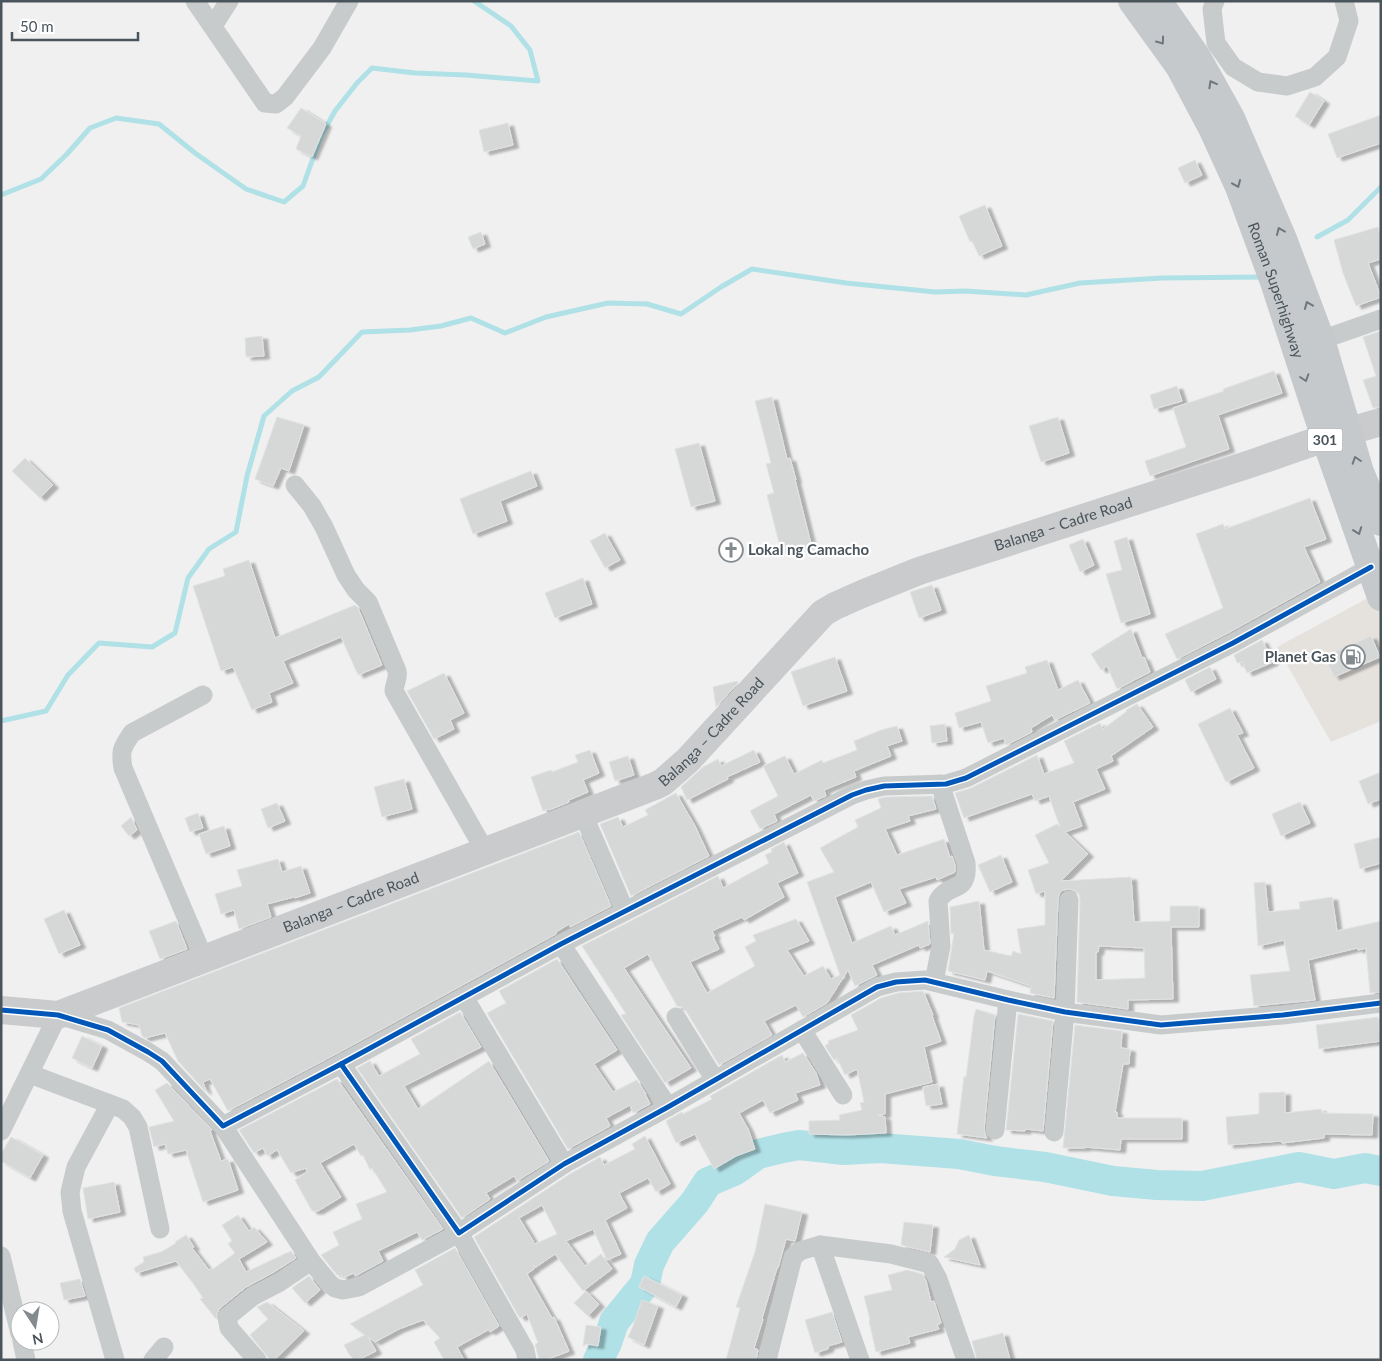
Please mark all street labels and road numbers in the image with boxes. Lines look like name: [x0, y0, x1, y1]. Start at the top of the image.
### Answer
street label: Roman Superhighway: [1245, 220, 1308, 360]
road number: 301: [1308, 428, 1342, 452]
street label: Balanga – Cadre Road: [992, 493, 1134, 554]
street label: Balanga – Cadre Road: [654, 674, 767, 790]
street label: Balanga – Cadre Road: [280, 867, 421, 936]

